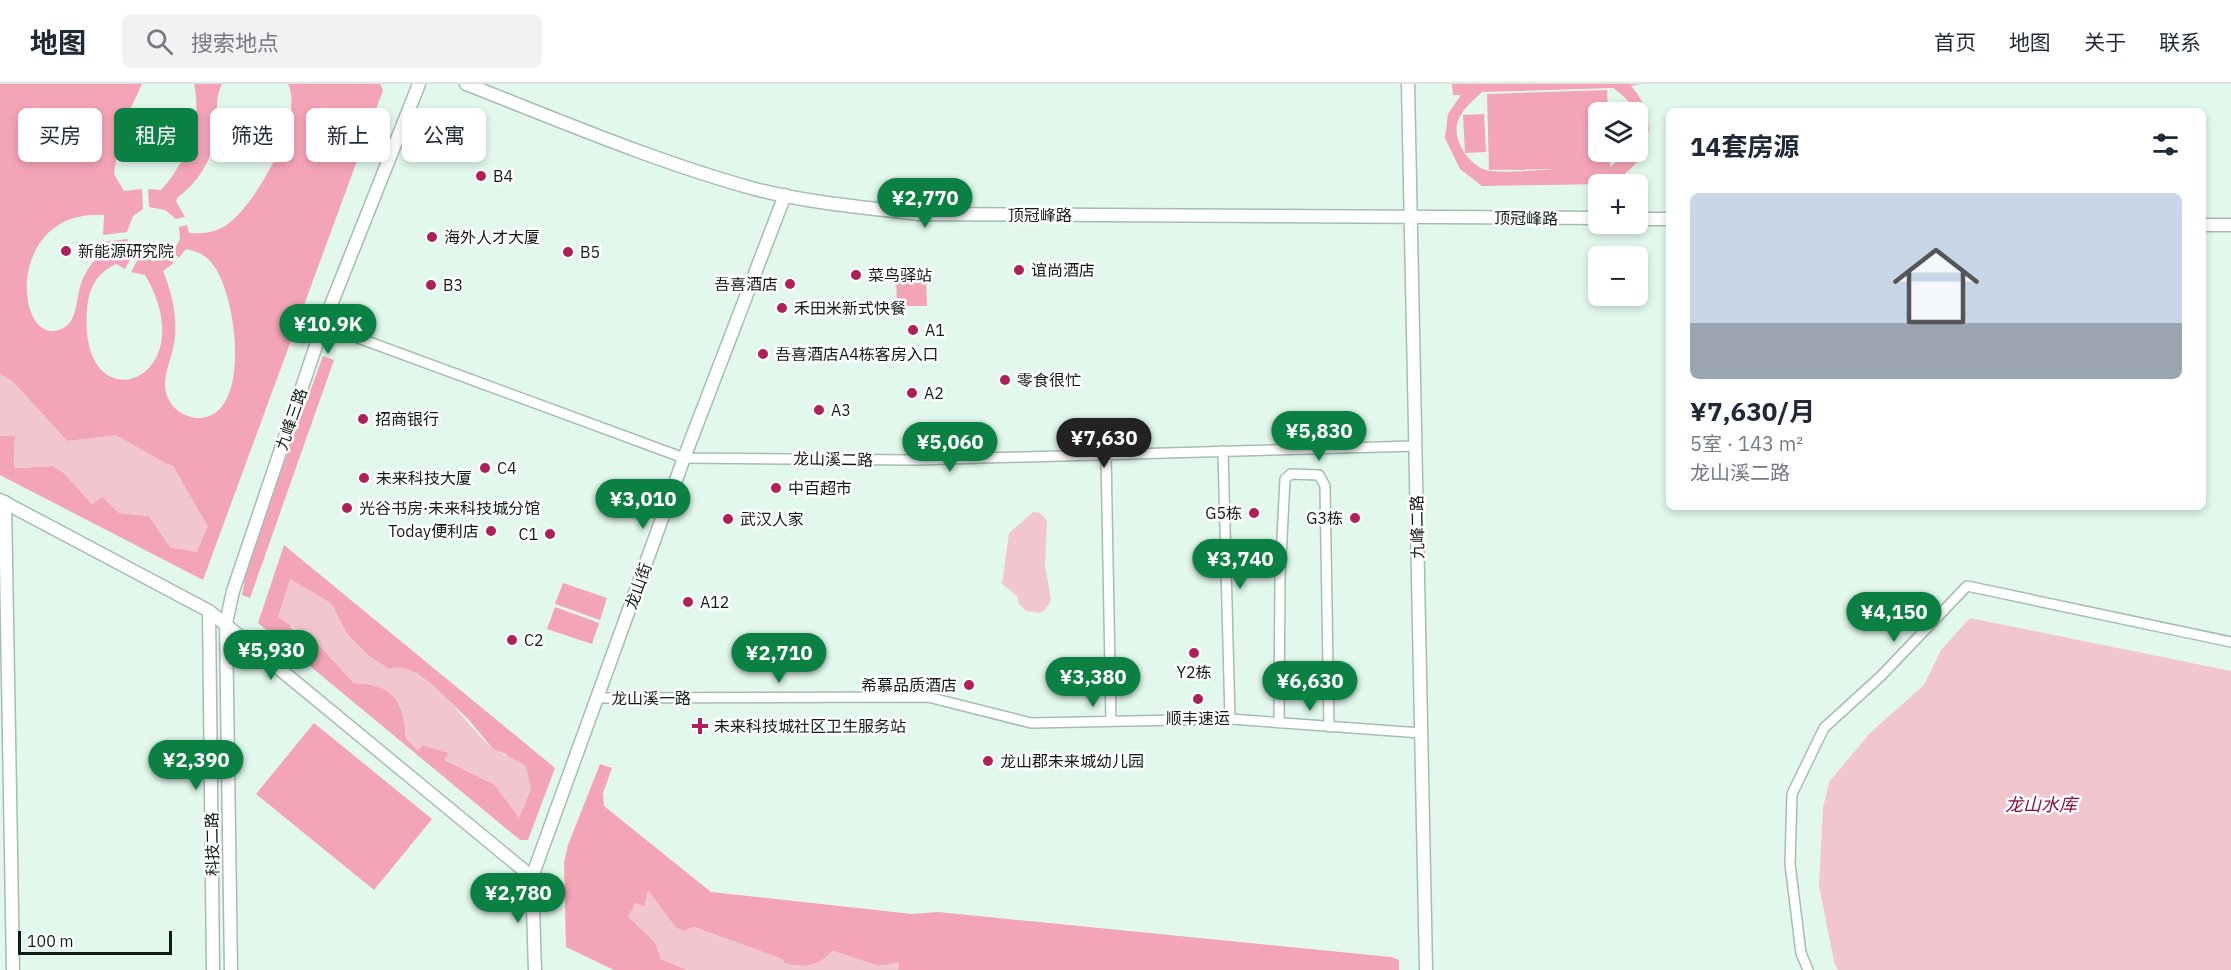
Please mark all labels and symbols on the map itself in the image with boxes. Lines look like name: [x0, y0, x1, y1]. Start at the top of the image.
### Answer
place label: B4: [493, 166, 513, 186]
marker: B4: [474, 169, 488, 183]
pin: ¥2,770: [876, 178, 974, 229]
street label: 顶冠峰路: [1008, 205, 1072, 225]
street label: 顶冠峰路: [1494, 207, 1558, 229]
place label: 海外人才大厦: [444, 227, 540, 247]
marker: 海外人才大厦: [425, 230, 439, 244]
place label: 新能源研究院: [78, 241, 174, 261]
place label: B5: [580, 242, 600, 262]
marker: 新能源研究院: [59, 244, 73, 258]
marker: B5: [561, 245, 575, 259]
place label: 谊尚酒店: [1031, 260, 1095, 280]
marker: 谊尚酒店: [1012, 263, 1026, 277]
place label: 菜鸟驿站: [868, 265, 932, 285]
marker: 菜鸟驿站: [849, 268, 863, 282]
place label: 吾喜酒店: [714, 274, 778, 294]
place label: B3: [443, 275, 463, 295]
marker: 吾喜酒店: [783, 277, 797, 291]
marker: B3: [424, 278, 438, 292]
place label: 禾田米新式快餐: [794, 298, 906, 318]
marker: 禾田米新式快餐: [775, 301, 789, 315]
pin: ¥10.9K: [279, 304, 377, 355]
place label: A1: [925, 320, 945, 340]
marker: A1: [906, 323, 920, 337]
place label: 吾喜酒店A4栋客房入口: [775, 344, 939, 364]
marker: 吾喜酒店A4栋客房入口: [756, 347, 770, 361]
place label: 零食很忙: [1017, 370, 1081, 390]
marker: 零食很忙: [998, 373, 1012, 387]
place label: A2: [924, 383, 944, 403]
street label: 九峰三路: [271, 385, 311, 453]
marker: A2: [905, 386, 919, 400]
place label: A3: [831, 400, 851, 420]
marker: A3: [812, 403, 826, 417]
place label: 招商银行: [375, 409, 439, 429]
pin: ¥5,830: [1270, 411, 1368, 462]
marker: 招商银行: [356, 412, 370, 426]
pin: ¥7,630: [1055, 418, 1153, 469]
pin: ¥5,060: [901, 422, 999, 473]
street label: 龙山溪二路: [793, 448, 873, 470]
place label: C4: [497, 458, 517, 478]
marker: C4: [478, 461, 492, 475]
place label: 未来科技大厦: [376, 468, 472, 488]
marker: 未来科技大厦: [357, 471, 371, 485]
place label: 中百超市: [788, 478, 852, 498]
pin: ¥3,010: [594, 479, 692, 530]
marker: 中百超市: [769, 481, 783, 495]
street label: 九峰二路: [1406, 495, 1428, 559]
place label: 光谷书房·未来科技城分馆: [359, 498, 540, 518]
marker: 光谷书房·未来科技城分馆: [340, 501, 354, 515]
place label: G5栋: [1205, 503, 1242, 523]
marker: G5栋: [1247, 506, 1261, 520]
place label: G3栋: [1306, 508, 1343, 528]
place label: 武汉人家: [740, 509, 804, 529]
marker: G3栋: [1348, 511, 1362, 525]
marker: 武汉人家: [721, 512, 735, 526]
place label: Today便利店: [388, 521, 479, 541]
marker: Today便利店: [484, 524, 498, 538]
place label: C1: [518, 524, 538, 544]
marker: C1: [543, 527, 557, 541]
pin: ¥3,740: [1191, 539, 1289, 590]
street label: 龙山街: [620, 560, 656, 612]
place label: A12: [700, 592, 729, 612]
pin: ¥4,150: [1845, 592, 1943, 643]
marker: A12: [681, 595, 695, 609]
pin: ¥5,930: [222, 630, 320, 681]
place label: C2: [524, 630, 544, 650]
marker: C2: [505, 633, 519, 647]
pin: ¥2,710: [730, 633, 828, 684]
marker: Y2栋: [1187, 646, 1201, 660]
pin: ¥3,380: [1044, 657, 1142, 708]
pin: ¥6,630: [1261, 661, 1359, 712]
place label: Y2栋: [1176, 662, 1212, 682]
place label: 希慕品质酒店: [861, 675, 957, 695]
marker: 希慕品质酒店: [962, 678, 976, 692]
street label: 龙山溪一路: [611, 688, 691, 708]
marker: 顺丰速运: [1191, 692, 1205, 706]
place label: 顺丰速运: [1166, 708, 1230, 728]
place label: 未来科技城社区卫生服务站: [714, 716, 906, 736]
marker: 未来科技城社区卫生服务站: [691, 717, 709, 735]
pin: ¥2,390: [147, 740, 245, 791]
place label: 龙山郡未来城幼儿园: [1000, 751, 1144, 771]
marker: 龙山郡未来城幼儿园: [981, 754, 995, 768]
water label: 龙山水库: [2005, 793, 2080, 816]
street label: 科技二路: [201, 812, 223, 876]
pin: ¥2,780: [469, 873, 567, 924]
scale bar: [18, 928, 172, 956]

